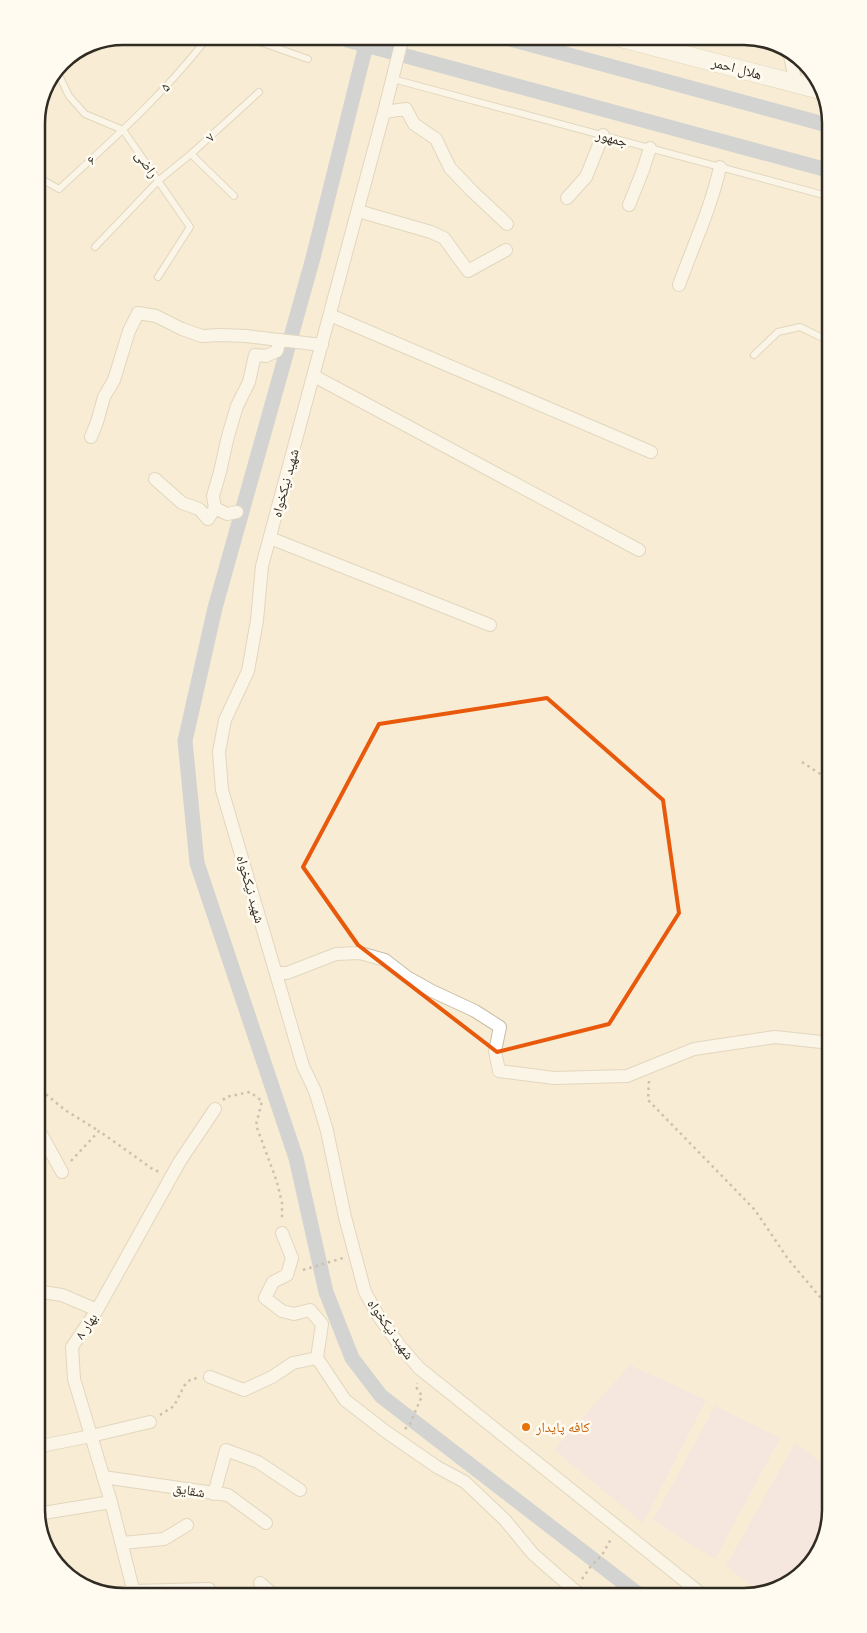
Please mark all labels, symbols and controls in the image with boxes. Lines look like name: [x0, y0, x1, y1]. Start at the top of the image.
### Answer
street label: هلال احمر: [709, 51, 764, 83]
street label: ۵: [156, 78, 174, 96]
street label: جمهور: [593, 124, 630, 151]
street label: ۷: [201, 128, 218, 146]
street label: راضی: [131, 146, 164, 181]
street label: ۶: [82, 151, 99, 169]
street label: شهید نیکخواه: [266, 447, 303, 519]
street label: شهید نیکخواه: [233, 853, 270, 925]
street label: شهید نیکخواه: [364, 1295, 419, 1363]
street label: بهار ۸: [70, 1309, 101, 1343]
place label: کافه پایدار: [535, 1417, 590, 1436]
marker: کافه پایدار: [520, 1421, 532, 1433]
street label: شقایق: [172, 1478, 206, 1502]

